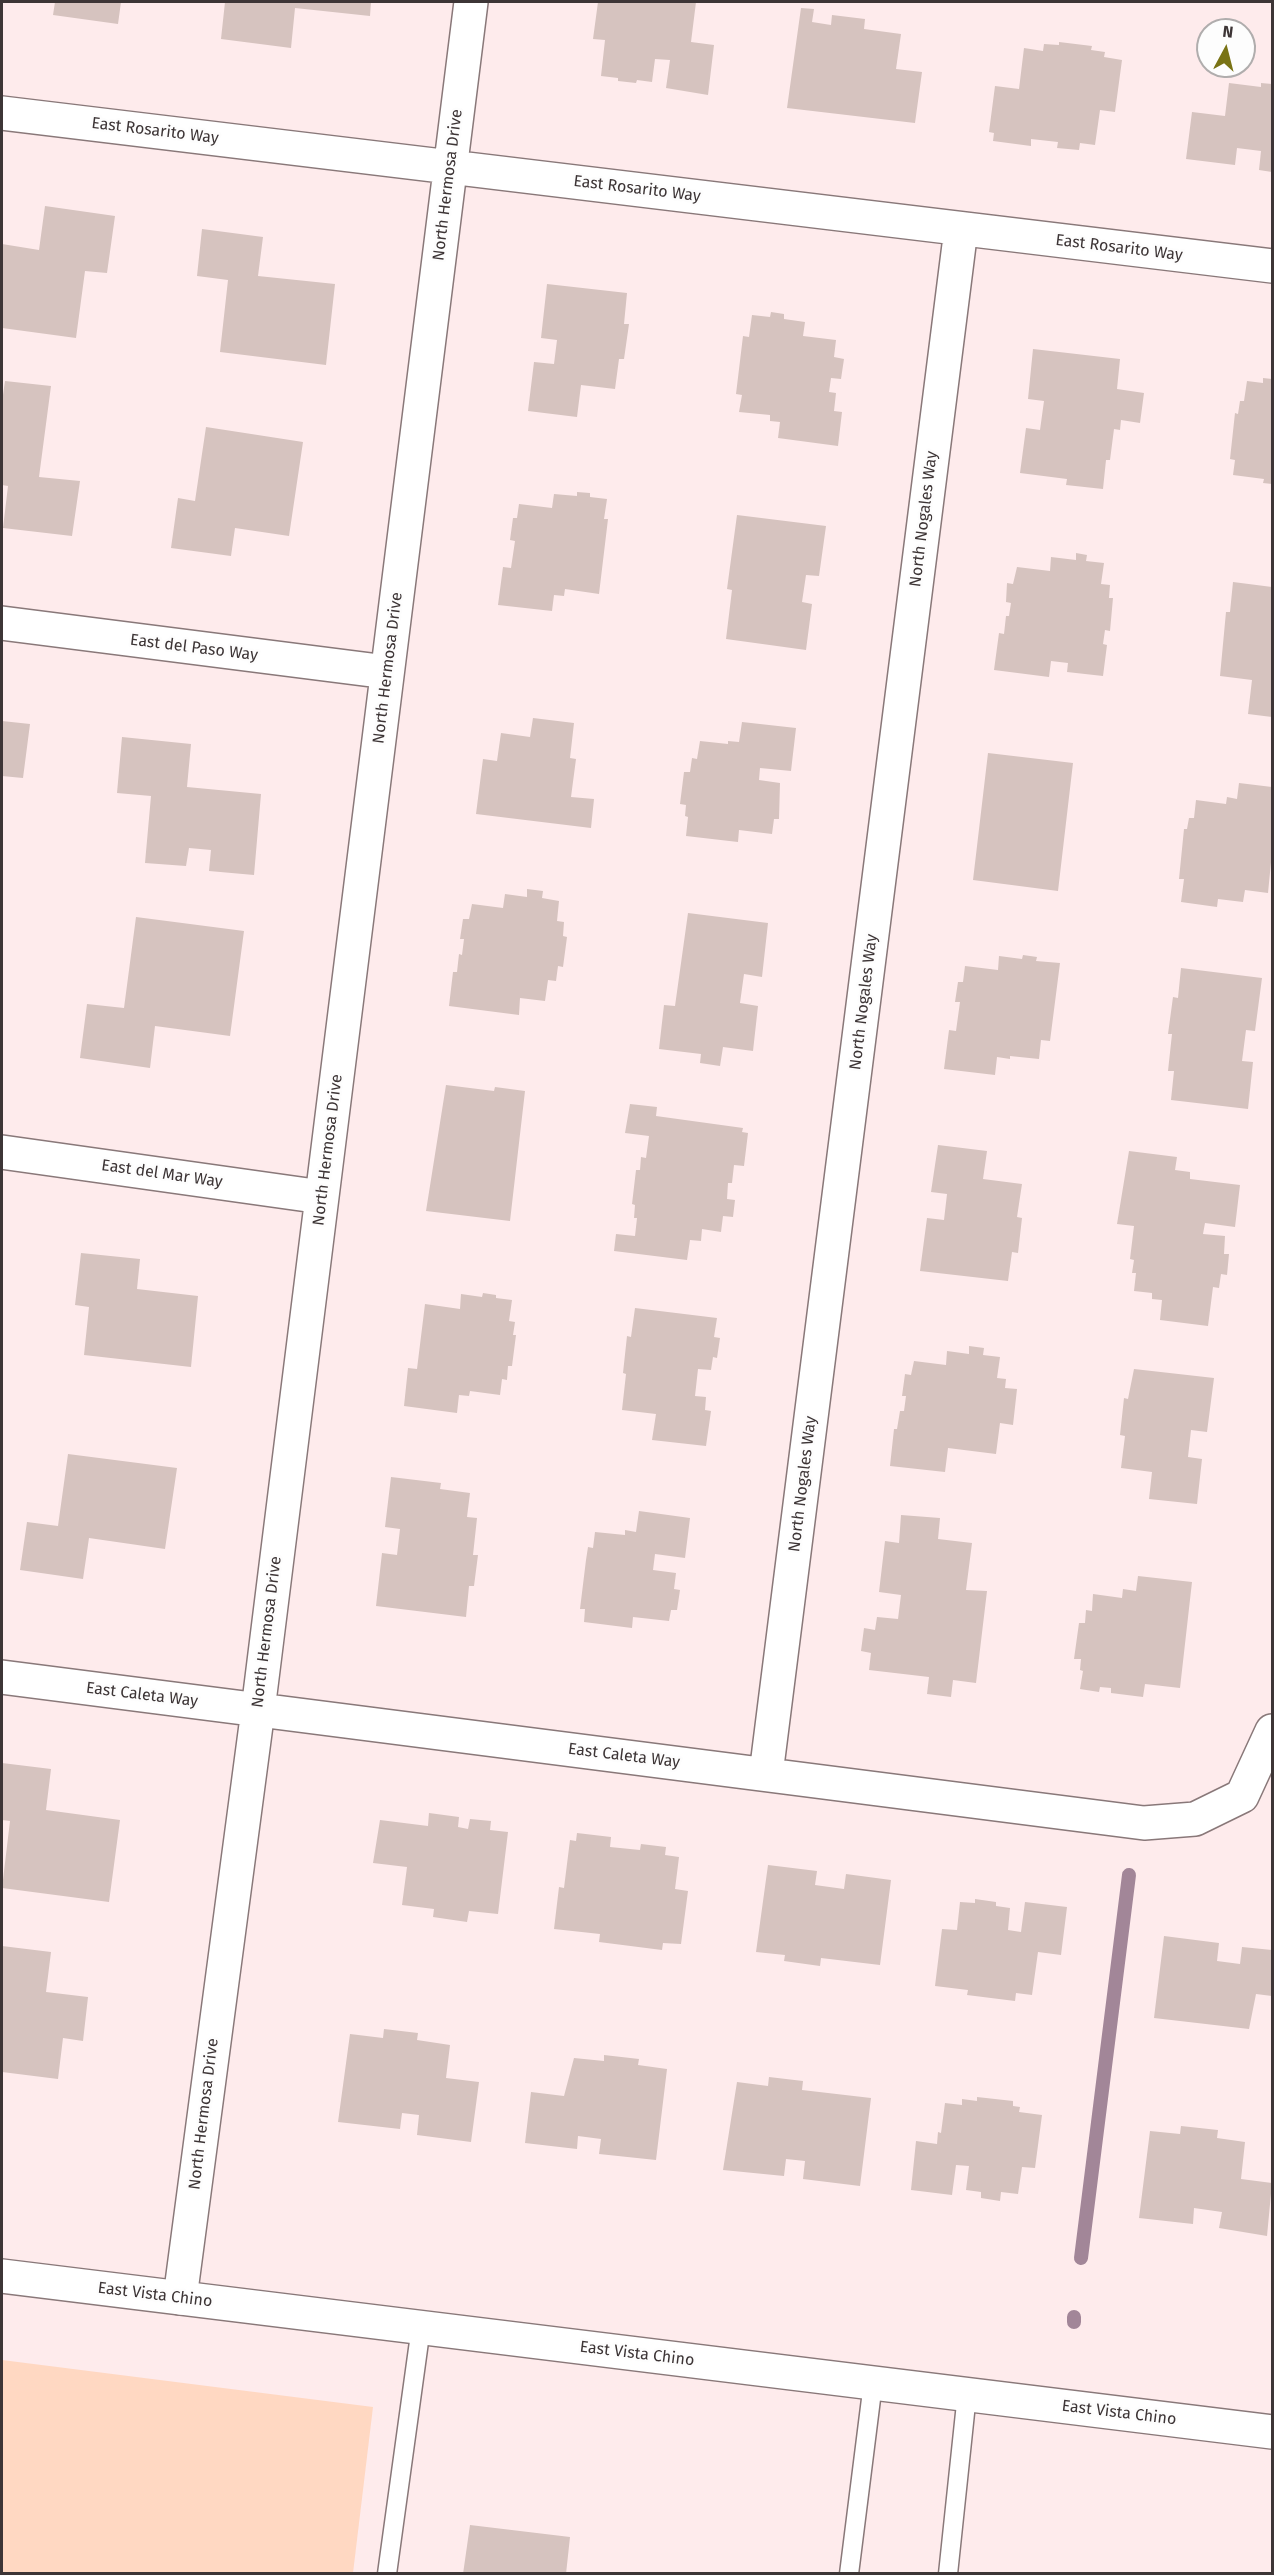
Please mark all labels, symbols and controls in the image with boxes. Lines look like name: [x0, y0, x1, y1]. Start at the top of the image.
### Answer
north arrow: [1196, 18, 1256, 78]
text: N: [1222, 22, 1234, 42]
street label: North Hermosa Drive: [429, 108, 467, 262]
street label: East Rosarito Way: [90, 114, 220, 148]
street label: East Rosarito Way: [572, 172, 702, 206]
street label: East Rosarito Way: [1054, 231, 1184, 265]
street label: North Nogales Way: [906, 450, 942, 588]
street label: North Hermosa Drive: [369, 591, 407, 745]
street label: East del Paso Way: [129, 631, 259, 665]
street label: North Nogales Way: [846, 933, 882, 1071]
street label: North Hermosa Drive: [309, 1073, 347, 1227]
street label: East del Mar Way: [100, 1156, 224, 1192]
street label: North Nogales Way: [785, 1415, 821, 1553]
street label: North Hermosa Drive: [248, 1555, 286, 1709]
street label: East Caleta Way: [85, 1679, 199, 1711]
street label: East Caleta Way: [567, 1740, 681, 1772]
street label: North Hermosa Drive: [185, 2037, 223, 2191]
street label: East Vista Chino: [97, 2278, 213, 2312]
street label: East Vista Chino: [579, 2337, 695, 2371]
street label: East Vista Chino: [1061, 2396, 1177, 2430]

